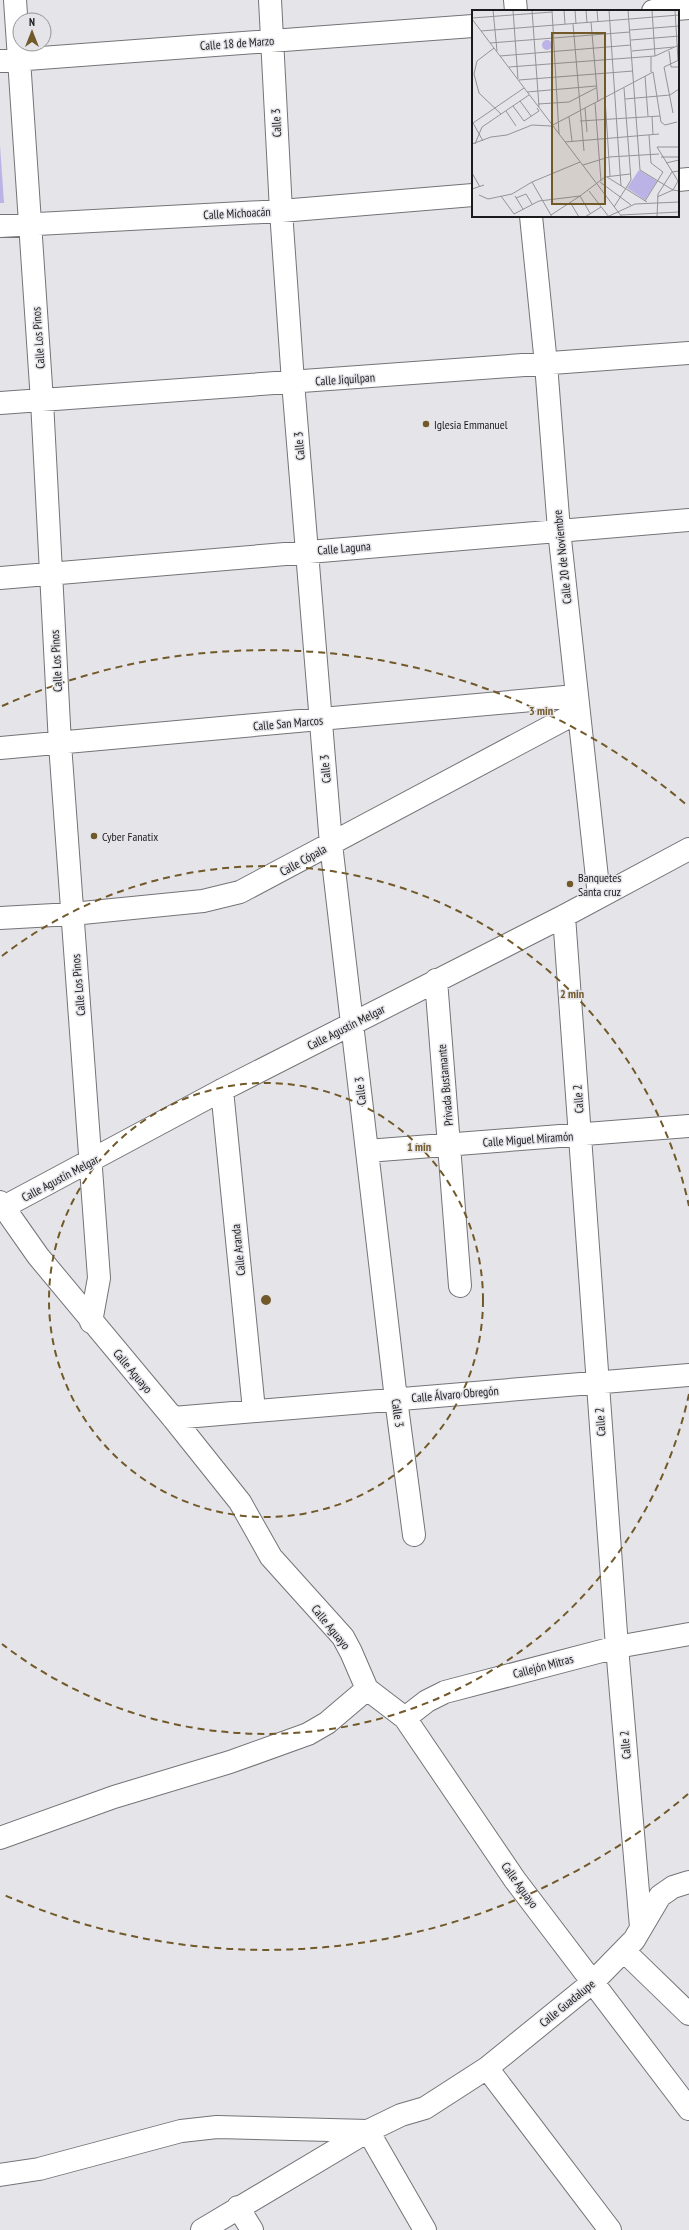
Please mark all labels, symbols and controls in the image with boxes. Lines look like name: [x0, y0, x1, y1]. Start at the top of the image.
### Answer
inset map: [472, 10, 679, 217]
north arrow: [12, 12, 52, 52]
text: N: [29, 15, 35, 29]
street label: Calle 18 de Marzo: [199, 33, 275, 53]
street label: Calle 3: [268, 108, 284, 138]
street label: Calle Michoacán: [203, 204, 271, 222]
street label: Calle Los Pinos: [28, 307, 48, 369]
street label: Calle Jiquilpan: [315, 369, 375, 389]
place label: Iglesia Emmanuel: [434, 417, 508, 432]
marker: Iglesia Emmanuel: [421, 419, 431, 429]
street label: Calle 3: [290, 431, 308, 461]
street label: Calle 20 de Noviembre: [550, 509, 574, 605]
street label: Calle Laguna: [317, 538, 371, 558]
street label: Calle Los Pinos: [47, 630, 65, 692]
text: 3 min: [529, 703, 553, 718]
street label: Calle San Marcos: [252, 712, 324, 734]
street label: Calle 3: [316, 754, 334, 784]
place label: Cyber Fanatix: [102, 829, 158, 844]
marker: Cyber Fanatix: [89, 831, 99, 841]
street label: Calle Cópala: [277, 841, 329, 879]
place label: Banquetes Santa cruz: [578, 870, 621, 899]
marker: Banquetes Santa cruz: [565, 879, 575, 889]
street label: Calle Los Pinos: [68, 953, 88, 1017]
text: 2 min: [560, 986, 584, 1001]
street label: Calle Agustín Melgar: [305, 1001, 388, 1053]
street label: Privada Bustamante: [434, 1043, 456, 1127]
street label: Calle 3: [351, 1076, 369, 1106]
street label: Calle 2: [570, 1084, 586, 1114]
street label: Calle Miguel Miramón: [482, 1128, 574, 1150]
text: 1 min: [407, 1139, 431, 1154]
street label: Calle Agustín Melgar: [19, 1151, 102, 1205]
street label: Calle Aranda: [228, 1223, 248, 1277]
centre of rings: [259, 1293, 273, 1307]
street label: Calle Aguayo: [110, 1346, 156, 1396]
street label: Calle Álvaro Obregón: [411, 1383, 499, 1405]
street label: Calle 3: [389, 1398, 407, 1428]
street label: Calle 2: [592, 1407, 608, 1437]
street label: Calle Aguayo: [308, 1602, 354, 1652]
street label: Callejón Mitras: [511, 1651, 575, 1681]
street label: Calle 2: [616, 1730, 634, 1760]
street label: Calle Aguayo: [498, 1859, 542, 1911]
street label: Calle Guadalupe: [536, 1976, 598, 2030]

